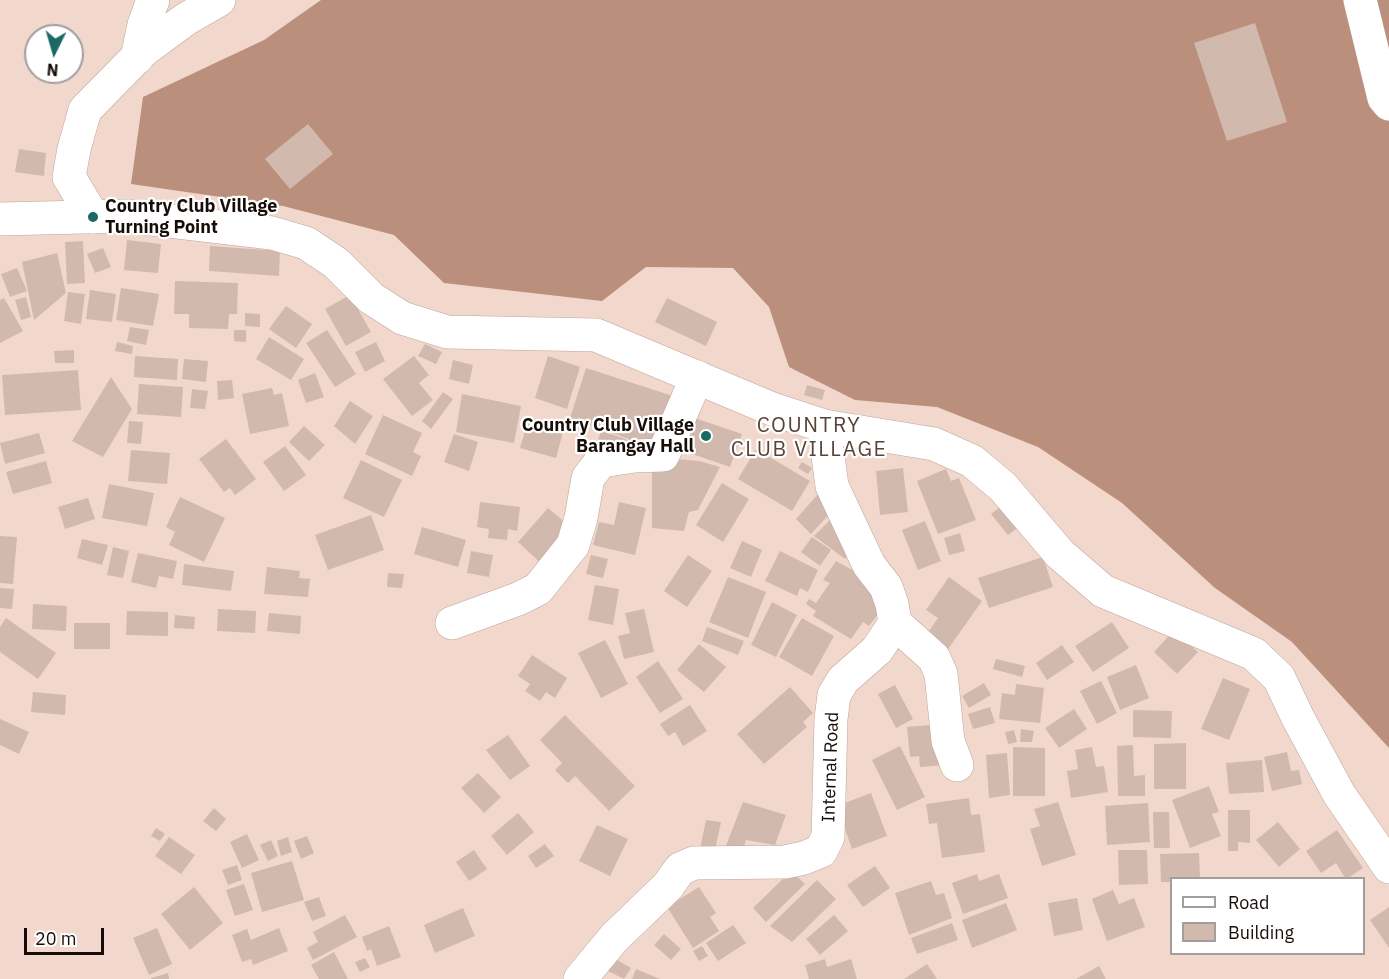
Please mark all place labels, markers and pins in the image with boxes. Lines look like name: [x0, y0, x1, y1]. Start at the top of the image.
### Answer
place label: Country Club Village Turning Point: [105, 196, 277, 238]
marker: Country Club Village Turning Point: [86, 210, 100, 224]
place label: Country Club Village Barangay Hall: [522, 415, 694, 458]
marker: Country Club Village Barangay Hall: [699, 429, 713, 443]

